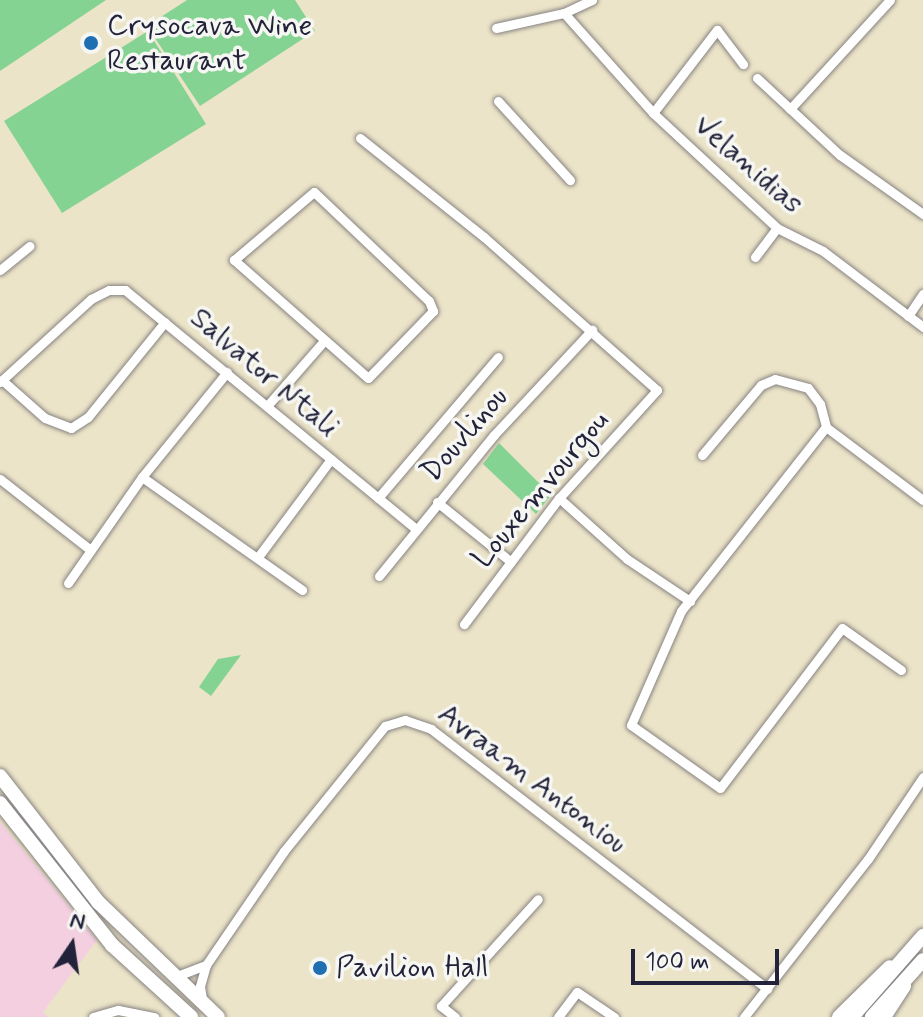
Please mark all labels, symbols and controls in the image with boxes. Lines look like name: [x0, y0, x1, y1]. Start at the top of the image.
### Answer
place label: Crysocava Wine Restaurant: [107, 8, 312, 78]
marker: Crysocava Wine Restaurant: [82, 34, 100, 52]
street label: Velanidias: [686, 108, 810, 222]
street label: Salvator Ntali: [185, 302, 343, 444]
street label: Douvlinou: [414, 380, 516, 490]
street label: Louxemvourgou: [465, 404, 617, 576]
street label: Avraam Antoniou: [430, 696, 634, 862]
north arrow: [32, 905, 112, 985]
text: N: [67, 906, 88, 937]
scale bar: [635, 933, 783, 983]
text: 100 m: [645, 947, 709, 978]
place label: Pavilion Hall: [336, 950, 492, 986]
marker: Pavilion Hall: [311, 959, 329, 977]

